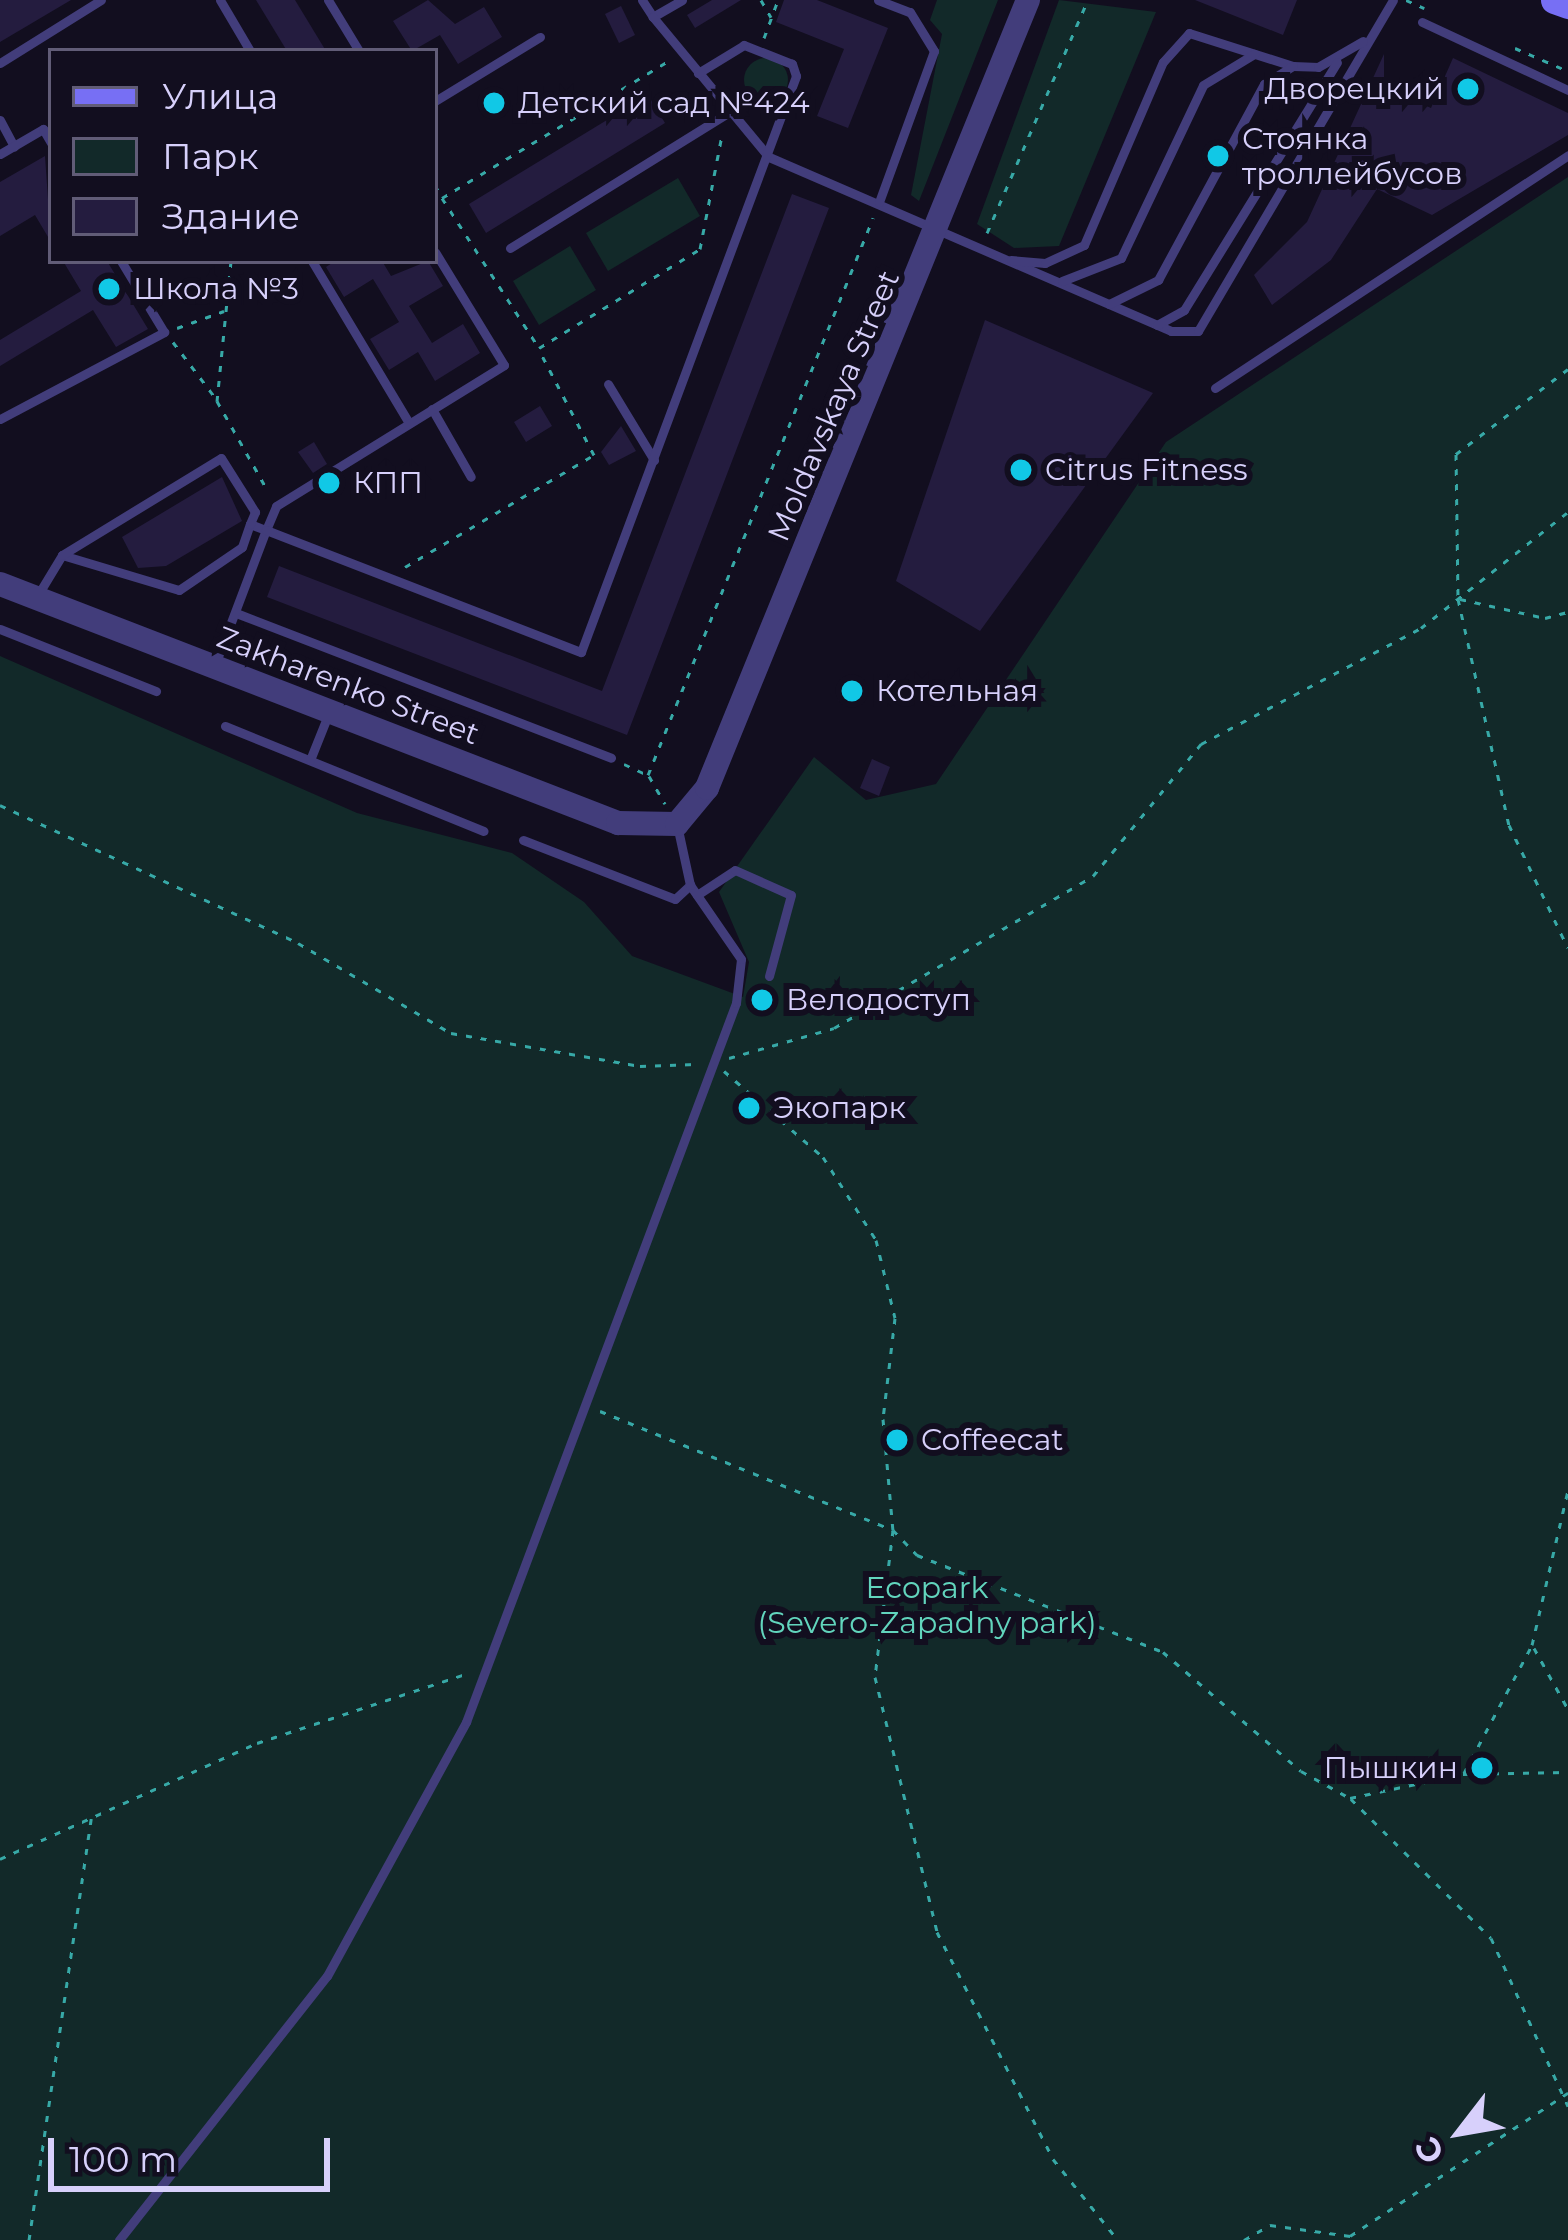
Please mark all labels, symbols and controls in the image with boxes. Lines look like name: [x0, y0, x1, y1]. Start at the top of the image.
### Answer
legend: [48, 48, 438, 264]
place label: Дворецкий: [1265, 71, 1444, 107]
text: Улица: [162, 74, 278, 118]
marker: Дворецкий: [1455, 76, 1481, 102]
place label: Детский сад №424: [518, 85, 809, 121]
marker: Детский сад №424: [481, 90, 507, 116]
place label: Стоянка троллейбусов: [1242, 121, 1462, 192]
text: Парк: [162, 134, 258, 178]
marker: Стоянка троллейбусов: [1205, 143, 1231, 169]
text: Здание: [162, 194, 300, 238]
street label: Moldavskaya Street: [761, 265, 907, 547]
place label: Школа №3: [133, 271, 299, 307]
marker: Школа №3: [96, 276, 122, 302]
place label: Citrus Fitness: [1045, 452, 1248, 488]
marker: Citrus Fitness: [1008, 457, 1034, 483]
place label: КПП: [353, 465, 423, 501]
marker: КПП: [316, 470, 342, 496]
street label: Zakharenko Street: [212, 619, 484, 753]
place label: Котельная: [876, 673, 1038, 709]
marker: Котельная: [839, 678, 865, 704]
place label: Велодоступ: [786, 982, 971, 1018]
marker: Велодоступ: [749, 987, 775, 1013]
place label: Экопарк: [773, 1090, 906, 1126]
marker: Экопарк: [736, 1095, 762, 1121]
place label: Coffeecat: [921, 1422, 1064, 1458]
marker: Coffeecat: [884, 1427, 910, 1453]
park label: Ecopark (Severo-Zapadny park): [757, 1570, 1097, 1640]
place label: Пышкин: [1324, 1750, 1458, 1786]
marker: Пышкин: [1469, 1755, 1495, 1781]
north arrow: [1400, 2072, 1520, 2192]
scale bar: [54, 2114, 336, 2188]
text: С: [1406, 2130, 1452, 2171]
text: 100 m: [69, 2137, 177, 2181]

